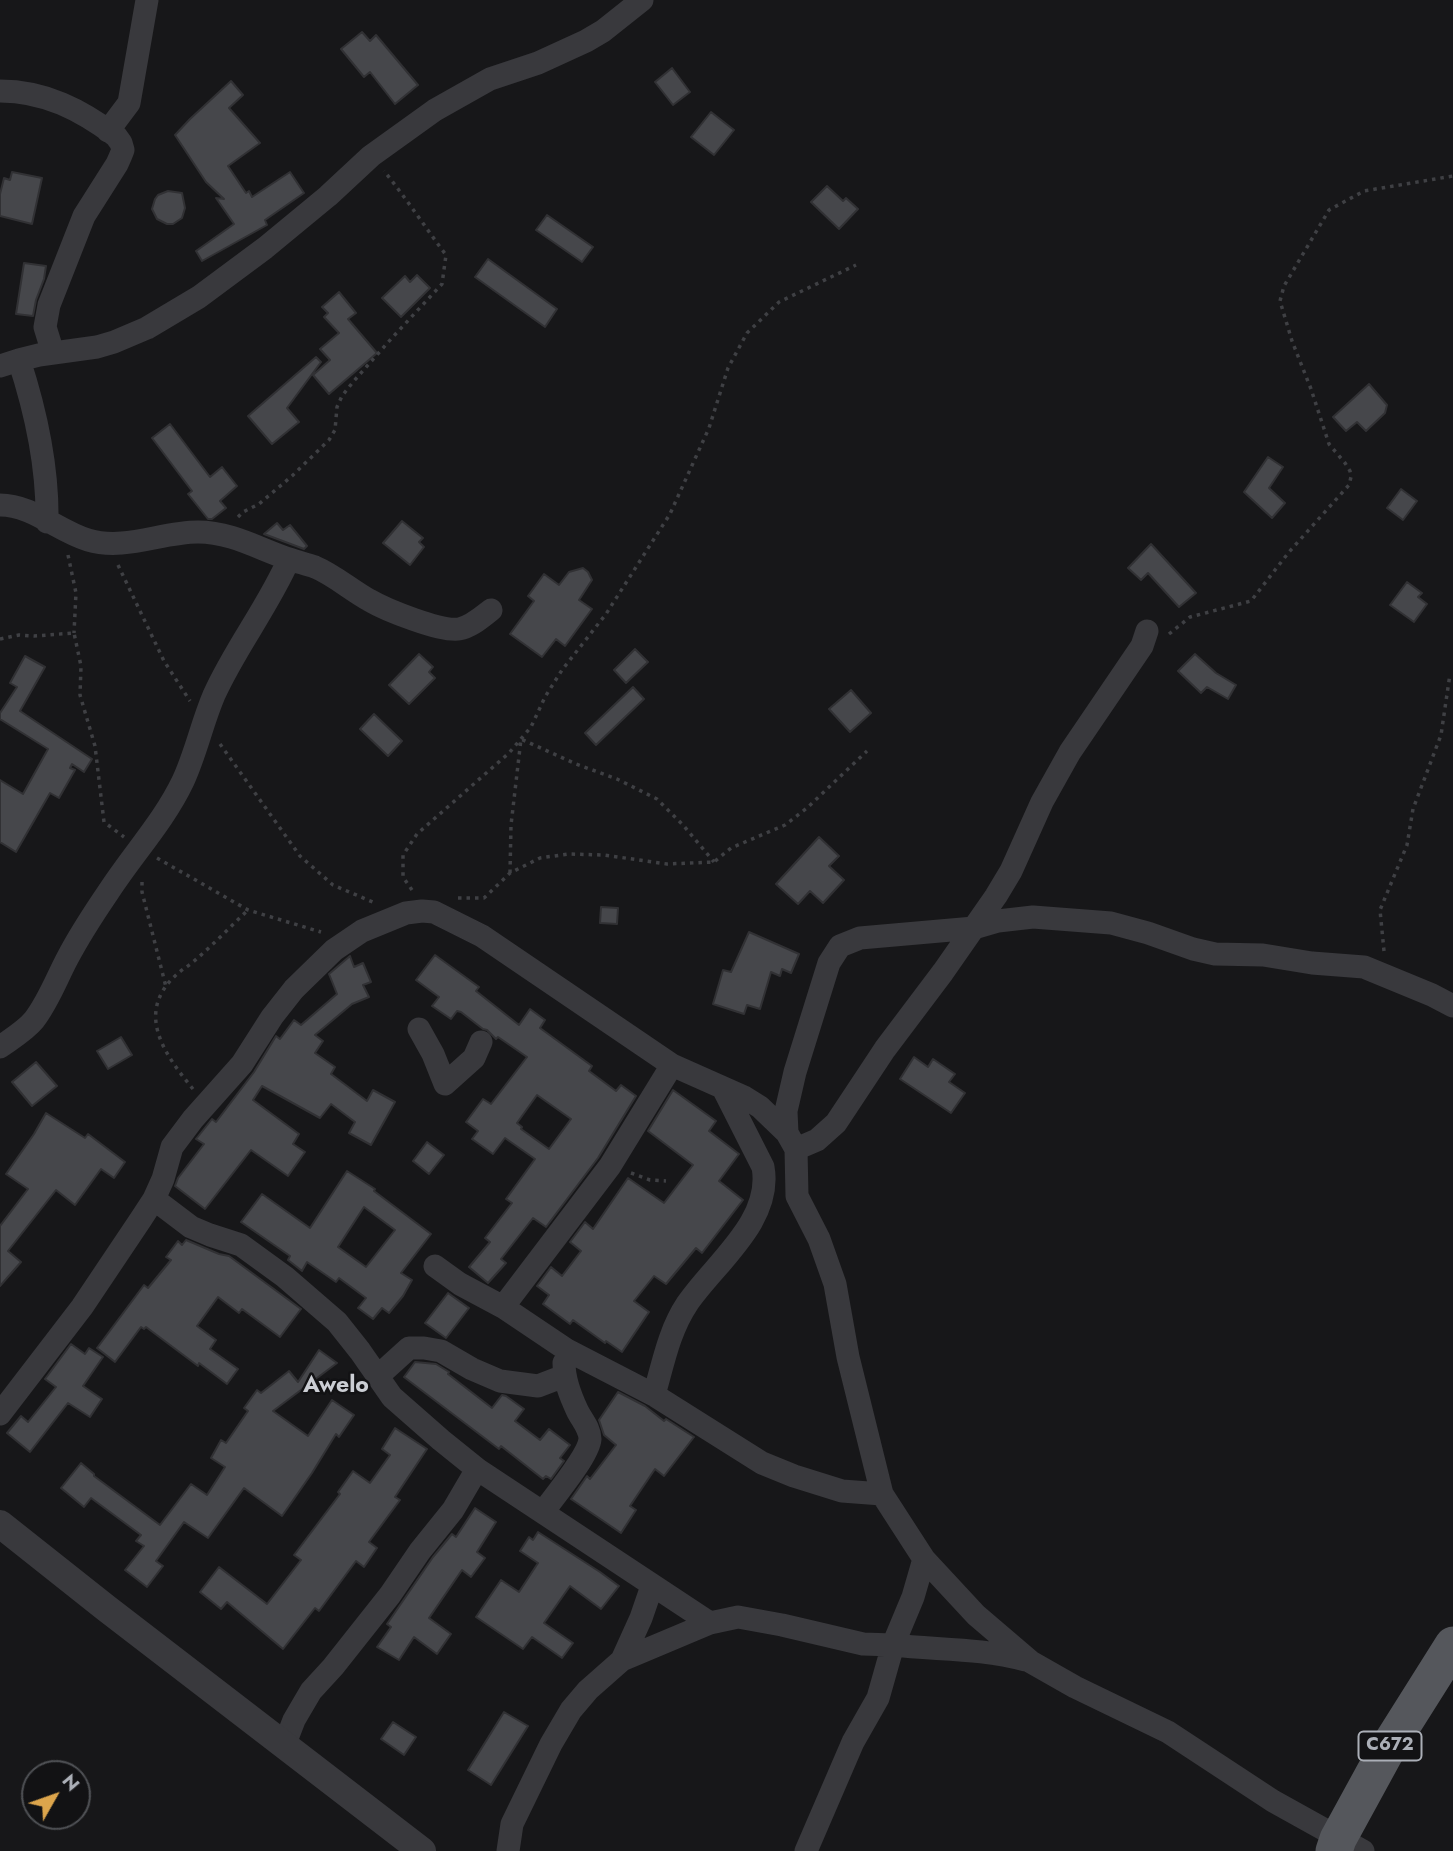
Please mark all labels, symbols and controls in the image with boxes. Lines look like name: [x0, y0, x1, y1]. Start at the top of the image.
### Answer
district label: Awelo: [303, 1372, 369, 1400]
road number: C672: [1358, 1731, 1422, 1760]
north arrow: [21, 1760, 91, 1830]
text: N: [56, 1768, 86, 1797]

